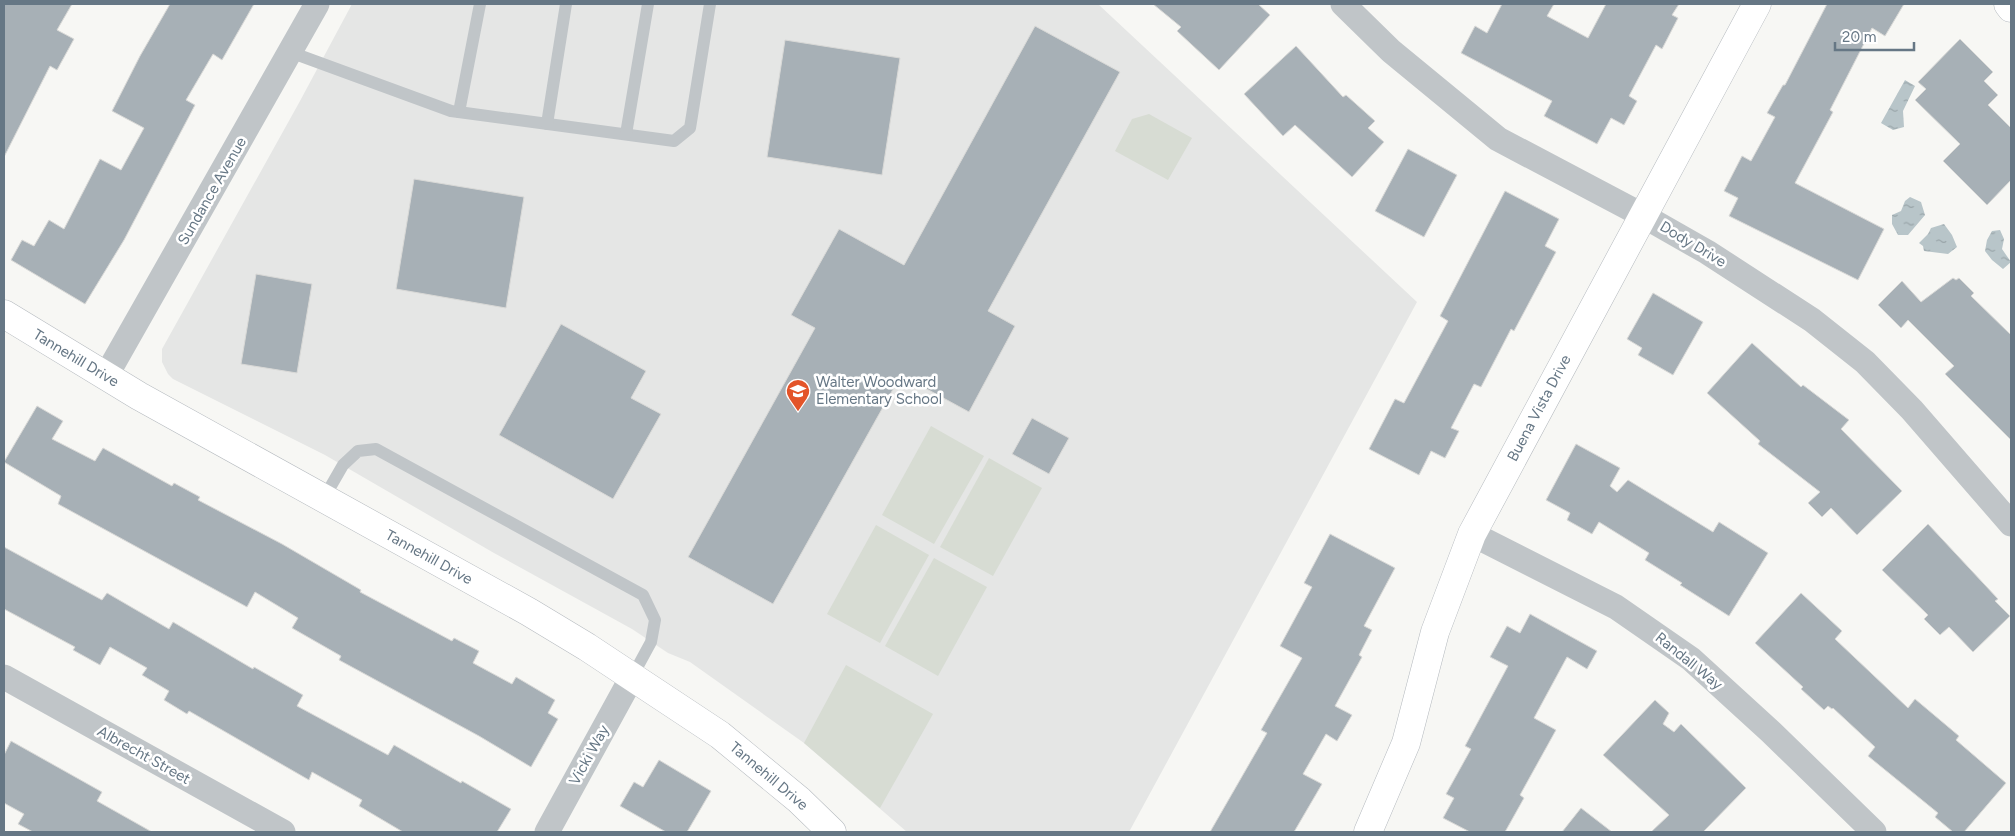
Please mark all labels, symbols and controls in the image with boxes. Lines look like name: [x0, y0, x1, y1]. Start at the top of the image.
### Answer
scale bar: [1835, 20, 1914, 52]
text: 20 m: [1842, 28, 1876, 46]
street label: Sundance Avenue: [174, 134, 250, 248]
street label: Dody Drive: [1657, 217, 1729, 271]
street label: Tannehill Drive: [30, 325, 122, 391]
street label: Buena Vista Drive: [1503, 352, 1575, 464]
place label: Walter Woodward Elementary School: [816, 373, 942, 408]
school or university icon: Walter Woodward Elementary School: [785, 378, 811, 412]
street label: Tannehill Drive: [382, 526, 476, 588]
street label: Randall Way: [1652, 628, 1726, 694]
street label: Albrecht Street: [94, 722, 194, 788]
street label: Vicki Way: [565, 722, 613, 788]
street label: Tannehill Drive: [726, 738, 812, 814]

